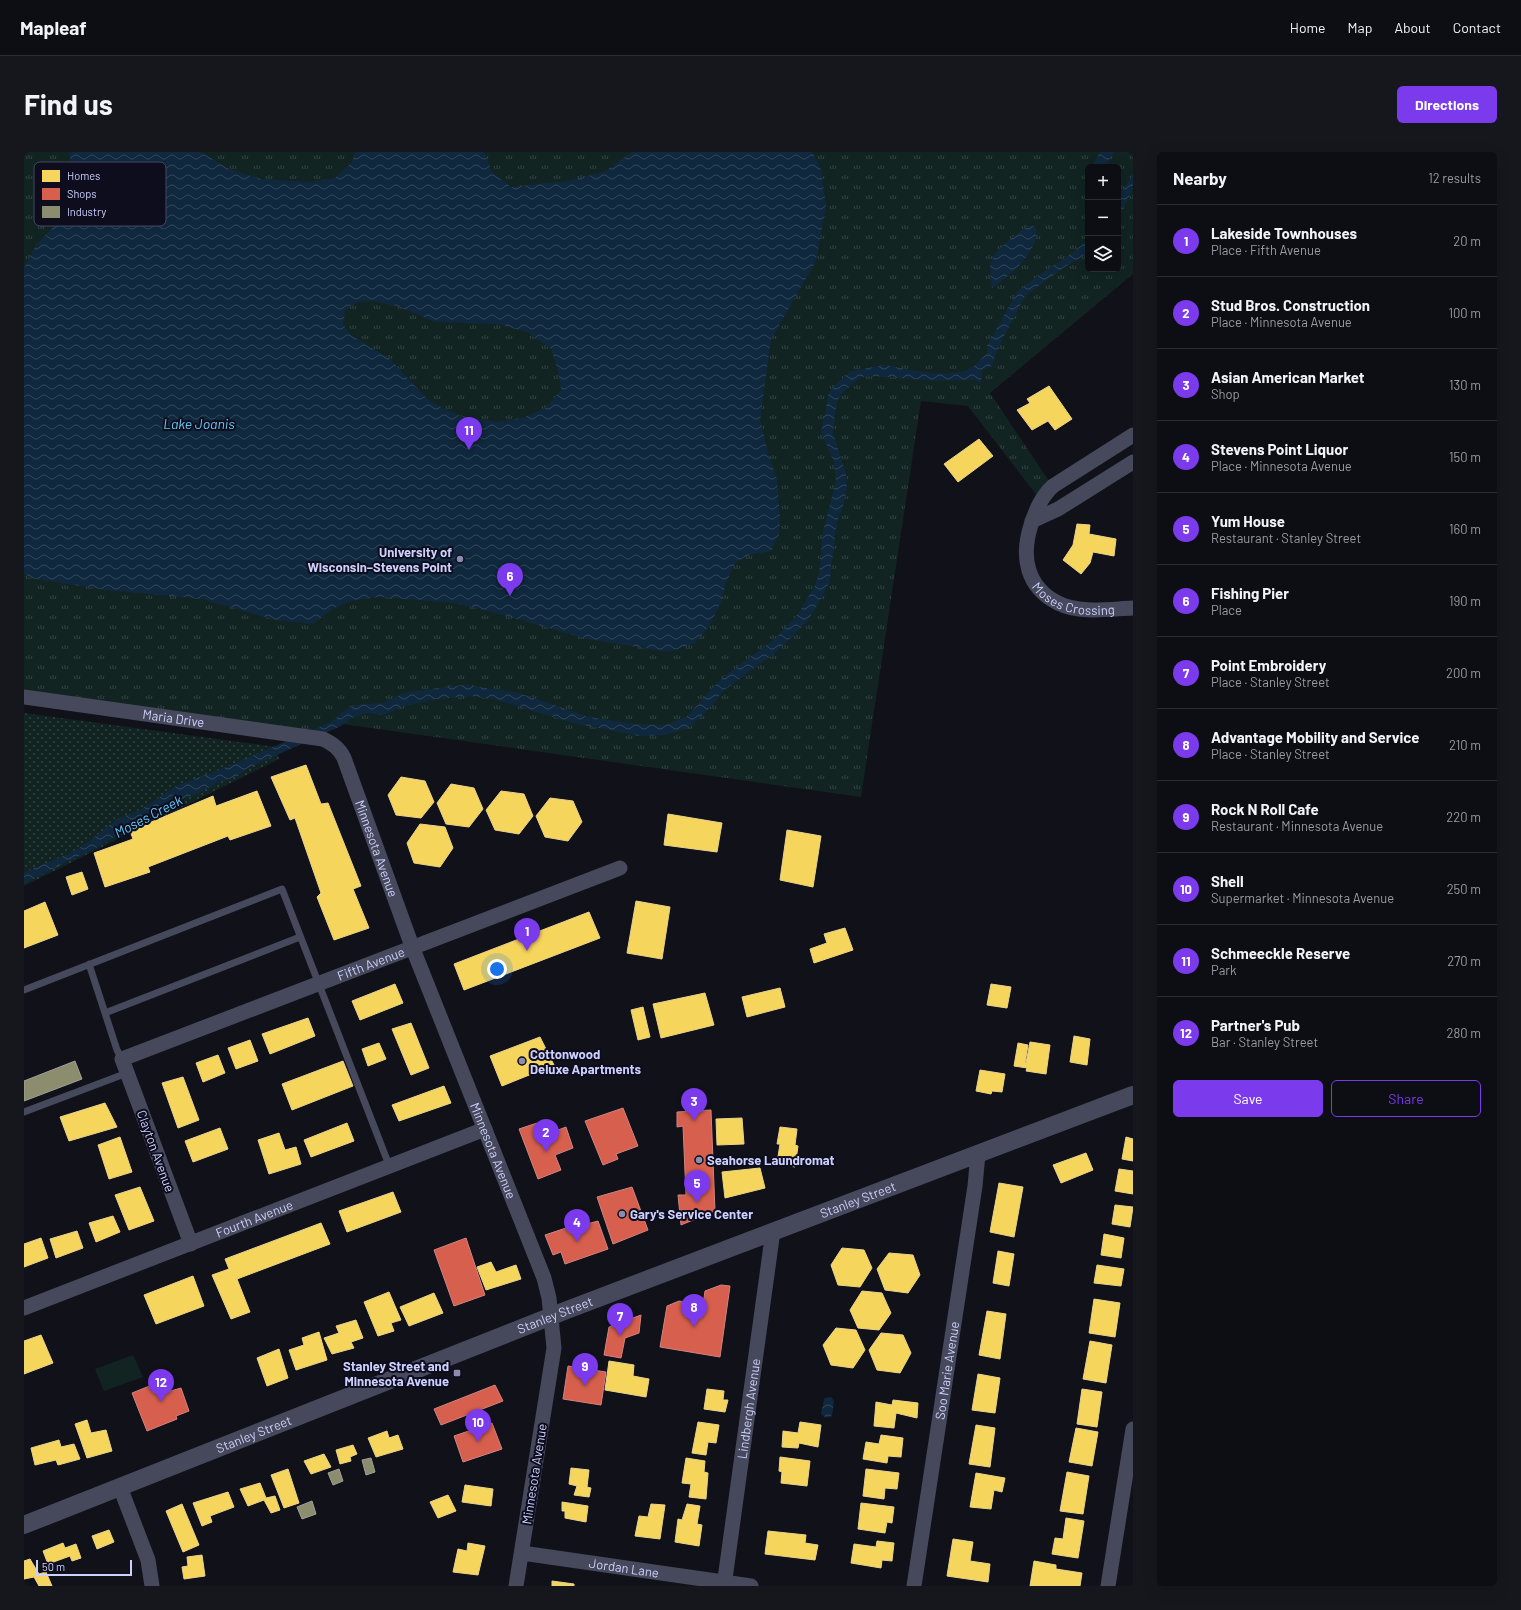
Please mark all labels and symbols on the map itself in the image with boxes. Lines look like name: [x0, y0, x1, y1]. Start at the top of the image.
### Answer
legend: [34, 162, 166, 226]
text: Homes: [67, 169, 100, 182]
text: Shops: [67, 187, 97, 200]
text: Industry: [67, 205, 106, 218]
water label: Lake Joanis: [163, 415, 235, 432]
pin: 11: [456, 417, 482, 450]
place label: University of Wisconsin–Stevens Point: [307, 544, 452, 575]
marker: University of Wisconsin–Stevens Point: [455, 554, 465, 564]
pin: 6: [497, 563, 523, 596]
street label: Moses Crossing: [1029, 579, 1115, 618]
street label: Maria Drive: [142, 706, 206, 730]
water label: Moses Creek: [111, 791, 185, 841]
street label: Minnesota Avenue: [352, 798, 402, 899]
pin: 1: [514, 918, 540, 951]
street label: Fifth Avenue: [335, 943, 407, 984]
your location: [487, 959, 507, 979]
place label: Cottonwood Deluxe Apartments: [530, 1046, 642, 1077]
marker: Cottonwood Deluxe Apartments: [517, 1056, 527, 1066]
pin: 3: [681, 1088, 707, 1121]
street label: Minnesota Avenue: [467, 1100, 520, 1201]
street label: Clayton Avenue: [134, 1108, 178, 1194]
pin: 2: [533, 1119, 559, 1152]
place label: Seahorse Laundromat: [707, 1152, 834, 1168]
marker: Seahorse Laundromat: [694, 1155, 704, 1165]
pin: 5: [684, 1170, 710, 1203]
street label: Stanley Street: [818, 1178, 898, 1221]
street label: Fourth Avenue: [213, 1196, 295, 1241]
place label: Gary's Service Center: [630, 1206, 753, 1222]
pin: 4: [564, 1209, 590, 1242]
marker: Gary's Service Center: [617, 1209, 627, 1219]
street label: Stanley Street: [515, 1293, 595, 1337]
pin: 8: [681, 1294, 707, 1327]
pin: 7: [607, 1303, 633, 1336]
street label: Soo Marie Avenue: [931, 1320, 962, 1421]
pin: 9: [572, 1353, 598, 1386]
street label: Lindbergh Avenue: [734, 1357, 763, 1460]
place label: Stanley Street and Minnesota Avenue: [343, 1358, 449, 1389]
marker: Stanley Street and Minnesota Avenue: [452, 1368, 462, 1378]
pin: 12: [148, 1369, 174, 1402]
pin: 10: [465, 1409, 491, 1442]
street label: Stanley Street: [214, 1412, 294, 1456]
street label: Minnesota Avenue: [518, 1422, 550, 1526]
street label: Jordan Lane: [588, 1555, 660, 1581]
scale bar: [36, 1558, 132, 1577]

